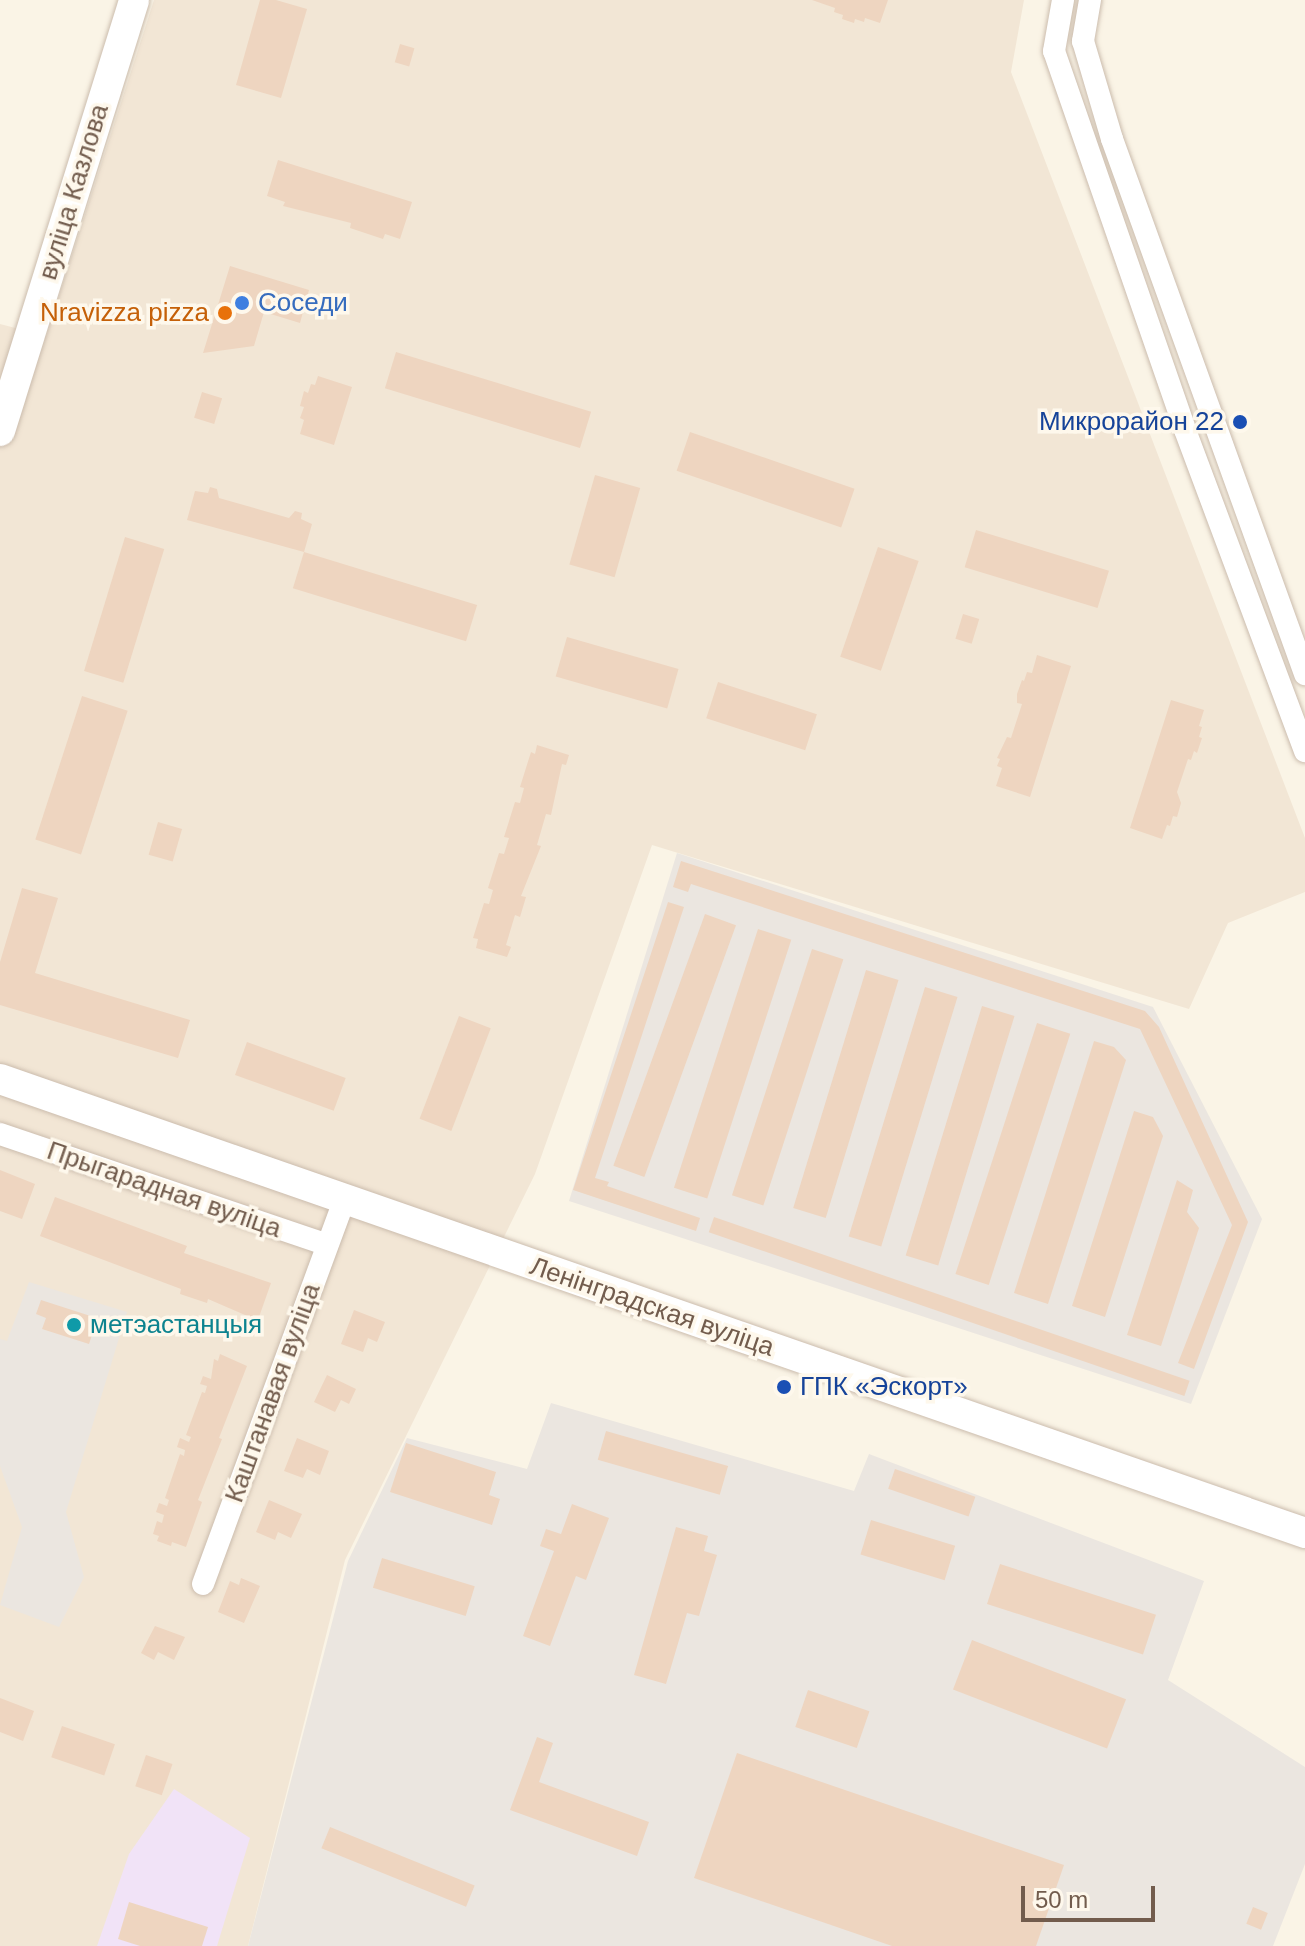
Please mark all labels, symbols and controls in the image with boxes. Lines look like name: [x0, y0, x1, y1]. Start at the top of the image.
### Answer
street label: вуліца Казлова: [32, 100, 116, 284]
place label: Соседи: [258, 287, 348, 319]
marker: Соседи: [233, 294, 251, 312]
place label: Nravizza pizza: [40, 297, 209, 329]
marker: Nravizza pizza: [216, 304, 234, 322]
place label: Микрорайон 22: [1039, 406, 1224, 438]
marker: Микрорайон 22: [1231, 413, 1249, 431]
street label: Прыгарадная вуліца: [43, 1135, 285, 1245]
street label: Ленінградская вуліца: [526, 1251, 778, 1363]
street label: Каштанавая вуліца: [219, 1279, 327, 1507]
place label: метэастанцыя: [90, 1309, 262, 1341]
marker: метэастанцыя: [65, 1316, 83, 1334]
place label: ГПК «Эскорт»: [800, 1371, 968, 1403]
marker: ГПК «Эскорт»: [775, 1378, 793, 1396]
scale bar: [1025, 1870, 1159, 1920]
text: 50 m: [1035, 1886, 1088, 1913]

